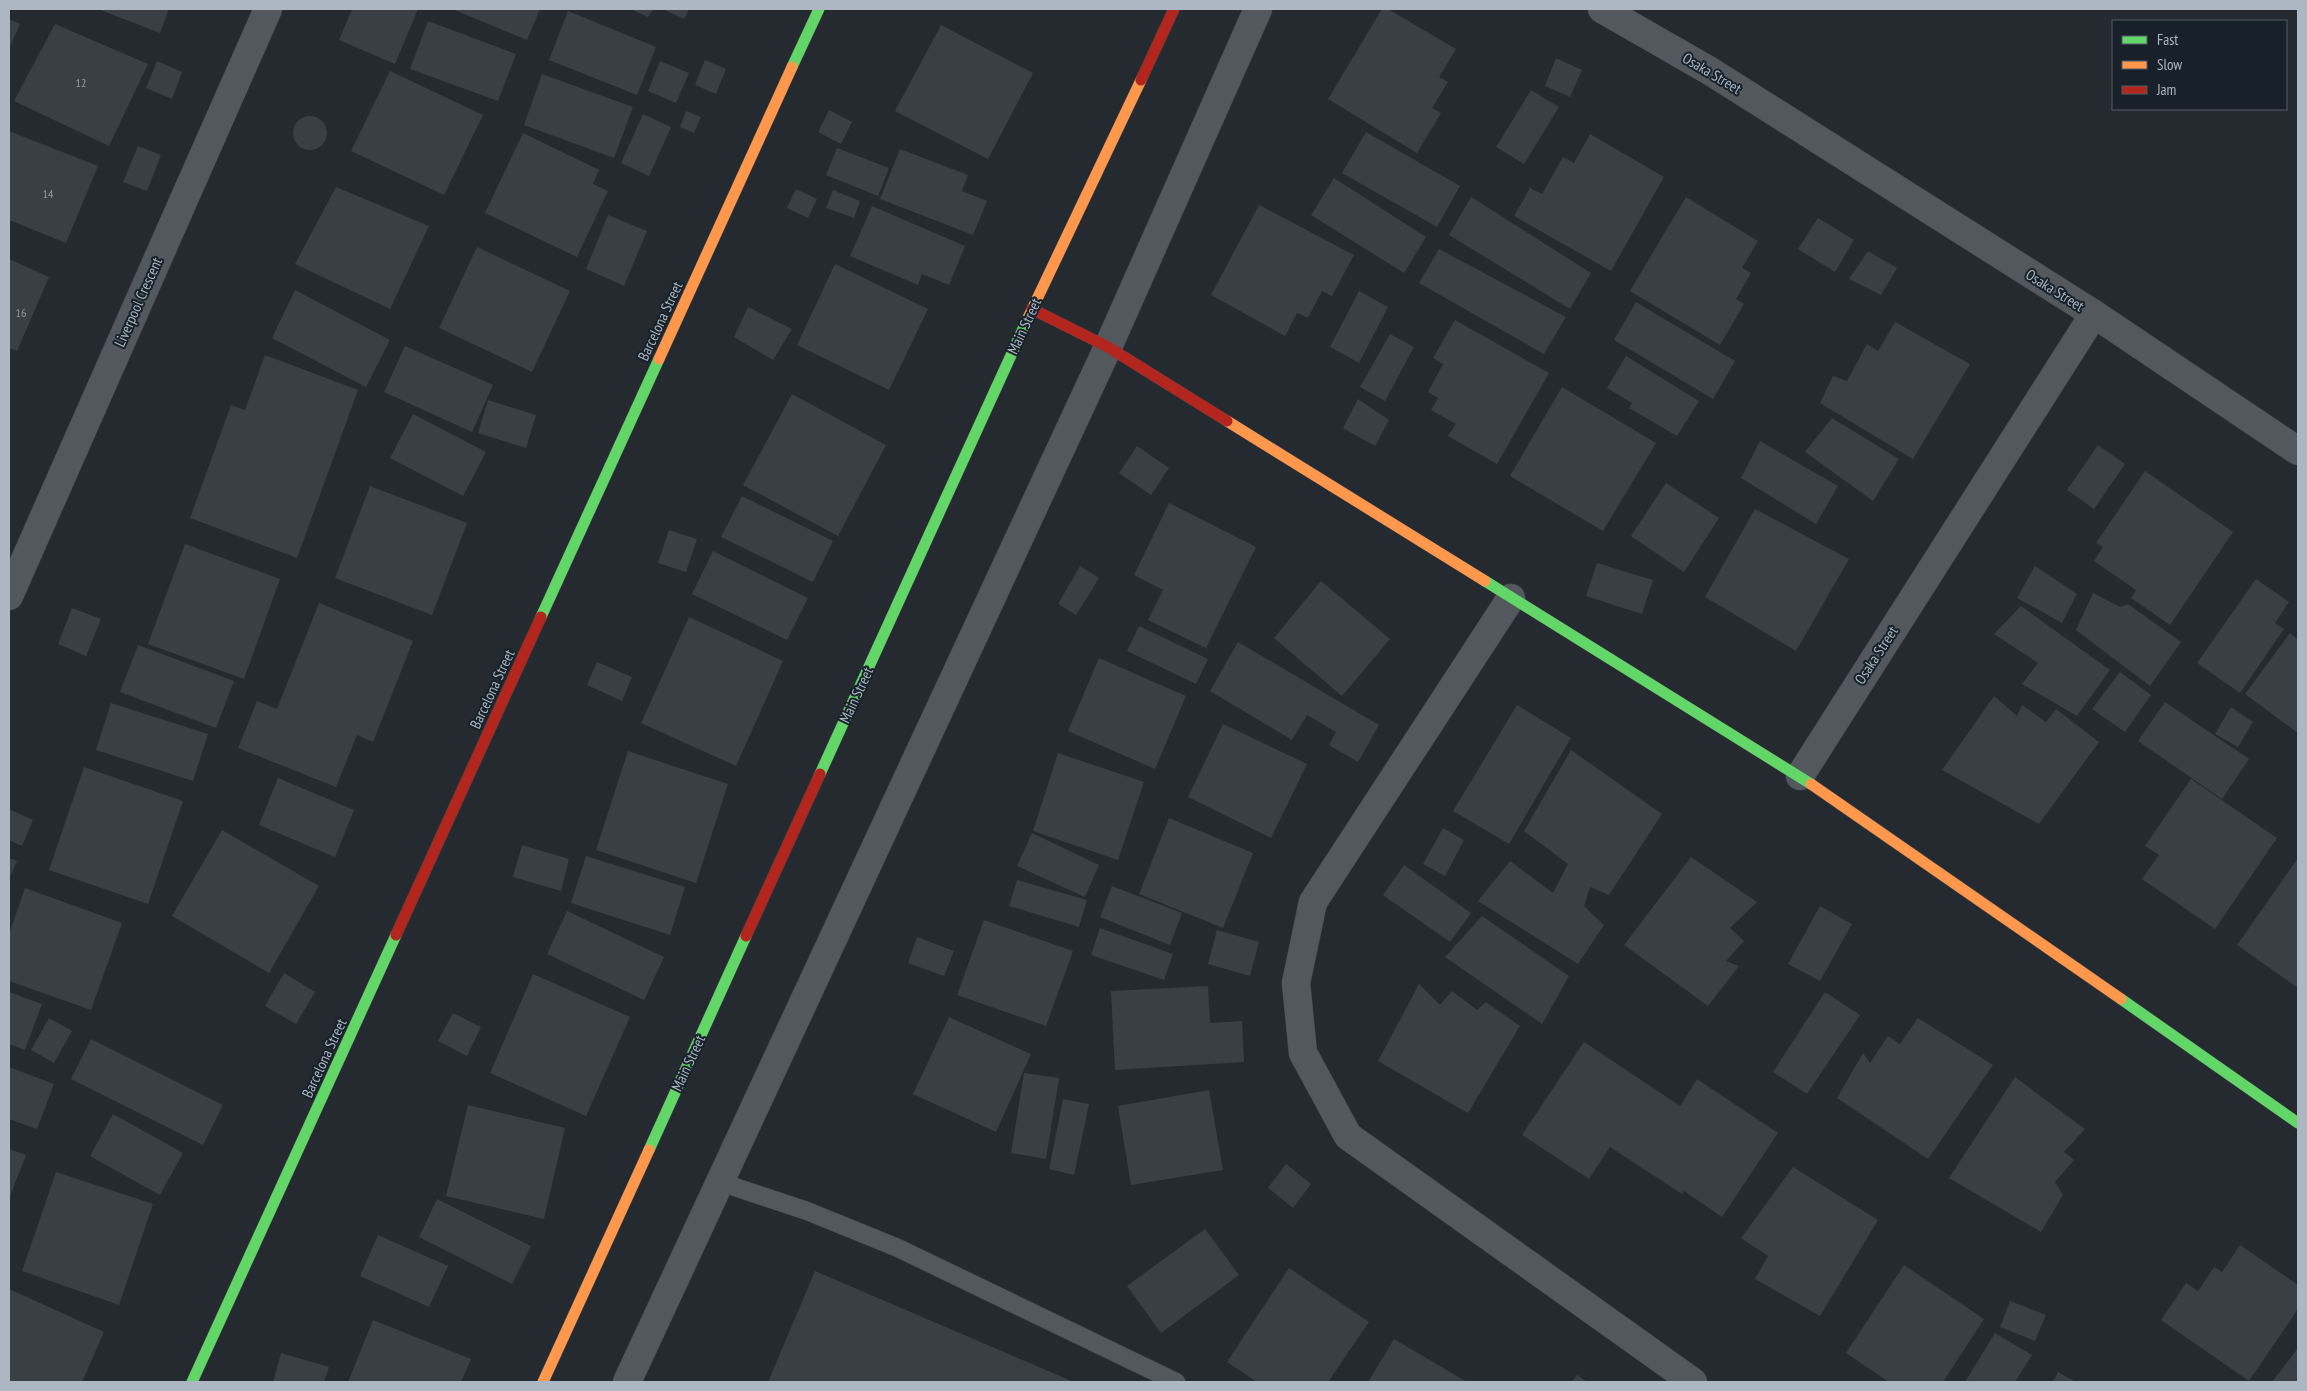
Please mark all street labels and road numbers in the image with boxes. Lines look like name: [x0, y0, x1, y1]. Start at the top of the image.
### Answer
street label: Osaka Street: [1679, 48, 1745, 98]
street label: Liverpool Crescent: [110, 254, 166, 350]
street label: Osaka Street: [2022, 265, 2088, 315]
street label: Barcelona Street: [633, 278, 687, 364]
street label: Main Street: [1003, 295, 1045, 357]
street label: Osaka Street: [1850, 622, 1902, 688]
street label: Barcelona Street: [465, 646, 519, 732]
street label: Main Street: [835, 664, 877, 726]
street label: Barcelona Street: [297, 1015, 351, 1101]
street label: Main Street: [667, 1032, 709, 1094]

